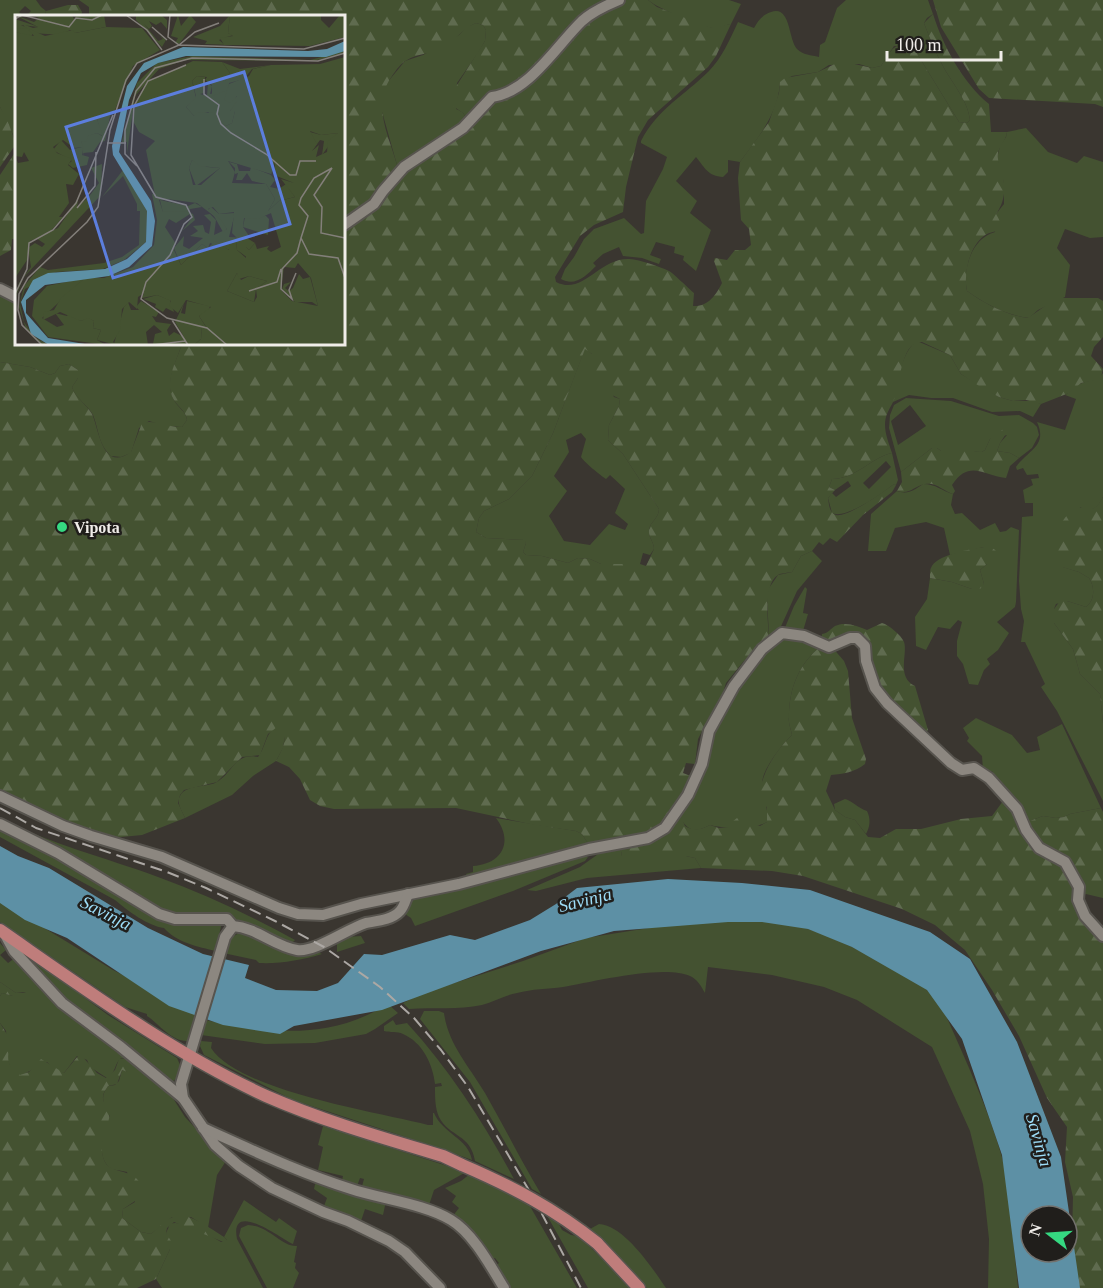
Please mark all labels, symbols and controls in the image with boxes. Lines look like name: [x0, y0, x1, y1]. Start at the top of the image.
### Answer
inset map: [15, 15, 345, 345]
scale bar: [887, 24, 1001, 62]
text: 100 m: [896, 35, 942, 55]
place label: Vipota: [74, 519, 120, 537]
marker: Vipota: [55, 520, 69, 534]
water label: Savinja: [556, 884, 614, 916]
water label: Savinja: [77, 892, 135, 934]
water label: Savinja: [1022, 1111, 1056, 1169]
north arrow: [1019, 1204, 1079, 1264]
text: N: [1025, 1221, 1045, 1238]

